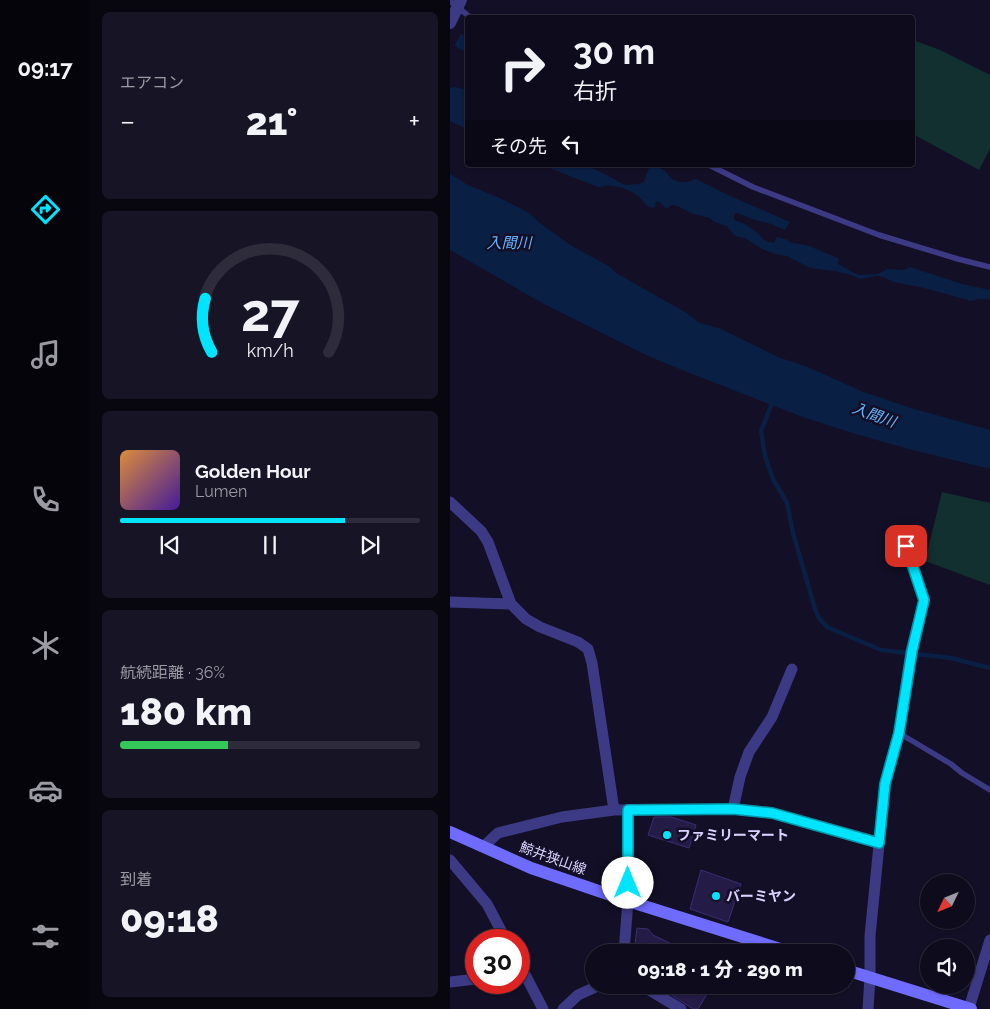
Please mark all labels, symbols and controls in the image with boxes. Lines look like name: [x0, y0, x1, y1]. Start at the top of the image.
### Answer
text: 30 m: [573, 31, 655, 72]
icon: right: [490, 35, 555, 100]
text: 09:17: [17, 55, 73, 81]
text: エアコン: [120, 73, 184, 92]
text: 右折: [573, 78, 617, 104]
text: 21°: [246, 99, 298, 144]
text: −: [120, 105, 135, 138]
text: +: [408, 105, 420, 138]
icon: left: [557, 130, 585, 158]
text: その先: [490, 135, 547, 157]
icon: directions: [28, 192, 63, 227]
water label: 入間川: [486, 234, 533, 252]
text: 27: [241, 282, 300, 343]
icon: music: [28, 337, 63, 372]
text: km/h: [246, 340, 294, 361]
water label: 入間川: [850, 399, 900, 432]
text: Golden Hour: [195, 460, 311, 482]
icon: phone: [28, 482, 63, 517]
text: Lumen: [195, 482, 247, 501]
pin: [885, 525, 927, 567]
icon: previous: [156, 531, 184, 559]
icon: pause: [256, 531, 284, 559]
icon: next: [356, 531, 384, 559]
icon: arrive: [892, 532, 920, 560]
icon: climate: [28, 628, 63, 663]
text: 航続距離 · 36%: [120, 663, 225, 682]
text: 180 km: [120, 689, 252, 734]
icon: car: [28, 773, 63, 808]
place label: ファミリーマート: [677, 827, 789, 843]
marker: ファミリーマート: [661, 829, 673, 841]
street label: 鯨井狭山線: [517, 839, 589, 877]
position arrow: [601, 856, 653, 908]
text: 到着: [120, 870, 152, 889]
north arrow: [920, 874, 975, 929]
map controls: [920, 874, 975, 994]
place label: バーミヤン: [726, 888, 796, 904]
marker: バーミヤン: [710, 890, 722, 902]
text: 09:18: [120, 896, 219, 941]
icon: filters: [28, 919, 63, 954]
speed limit sign: 30: [465, 929, 530, 994]
button: sound: [920, 939, 975, 994]
text: 09:18 · 1 分 · 290 m: [637, 958, 803, 980]

